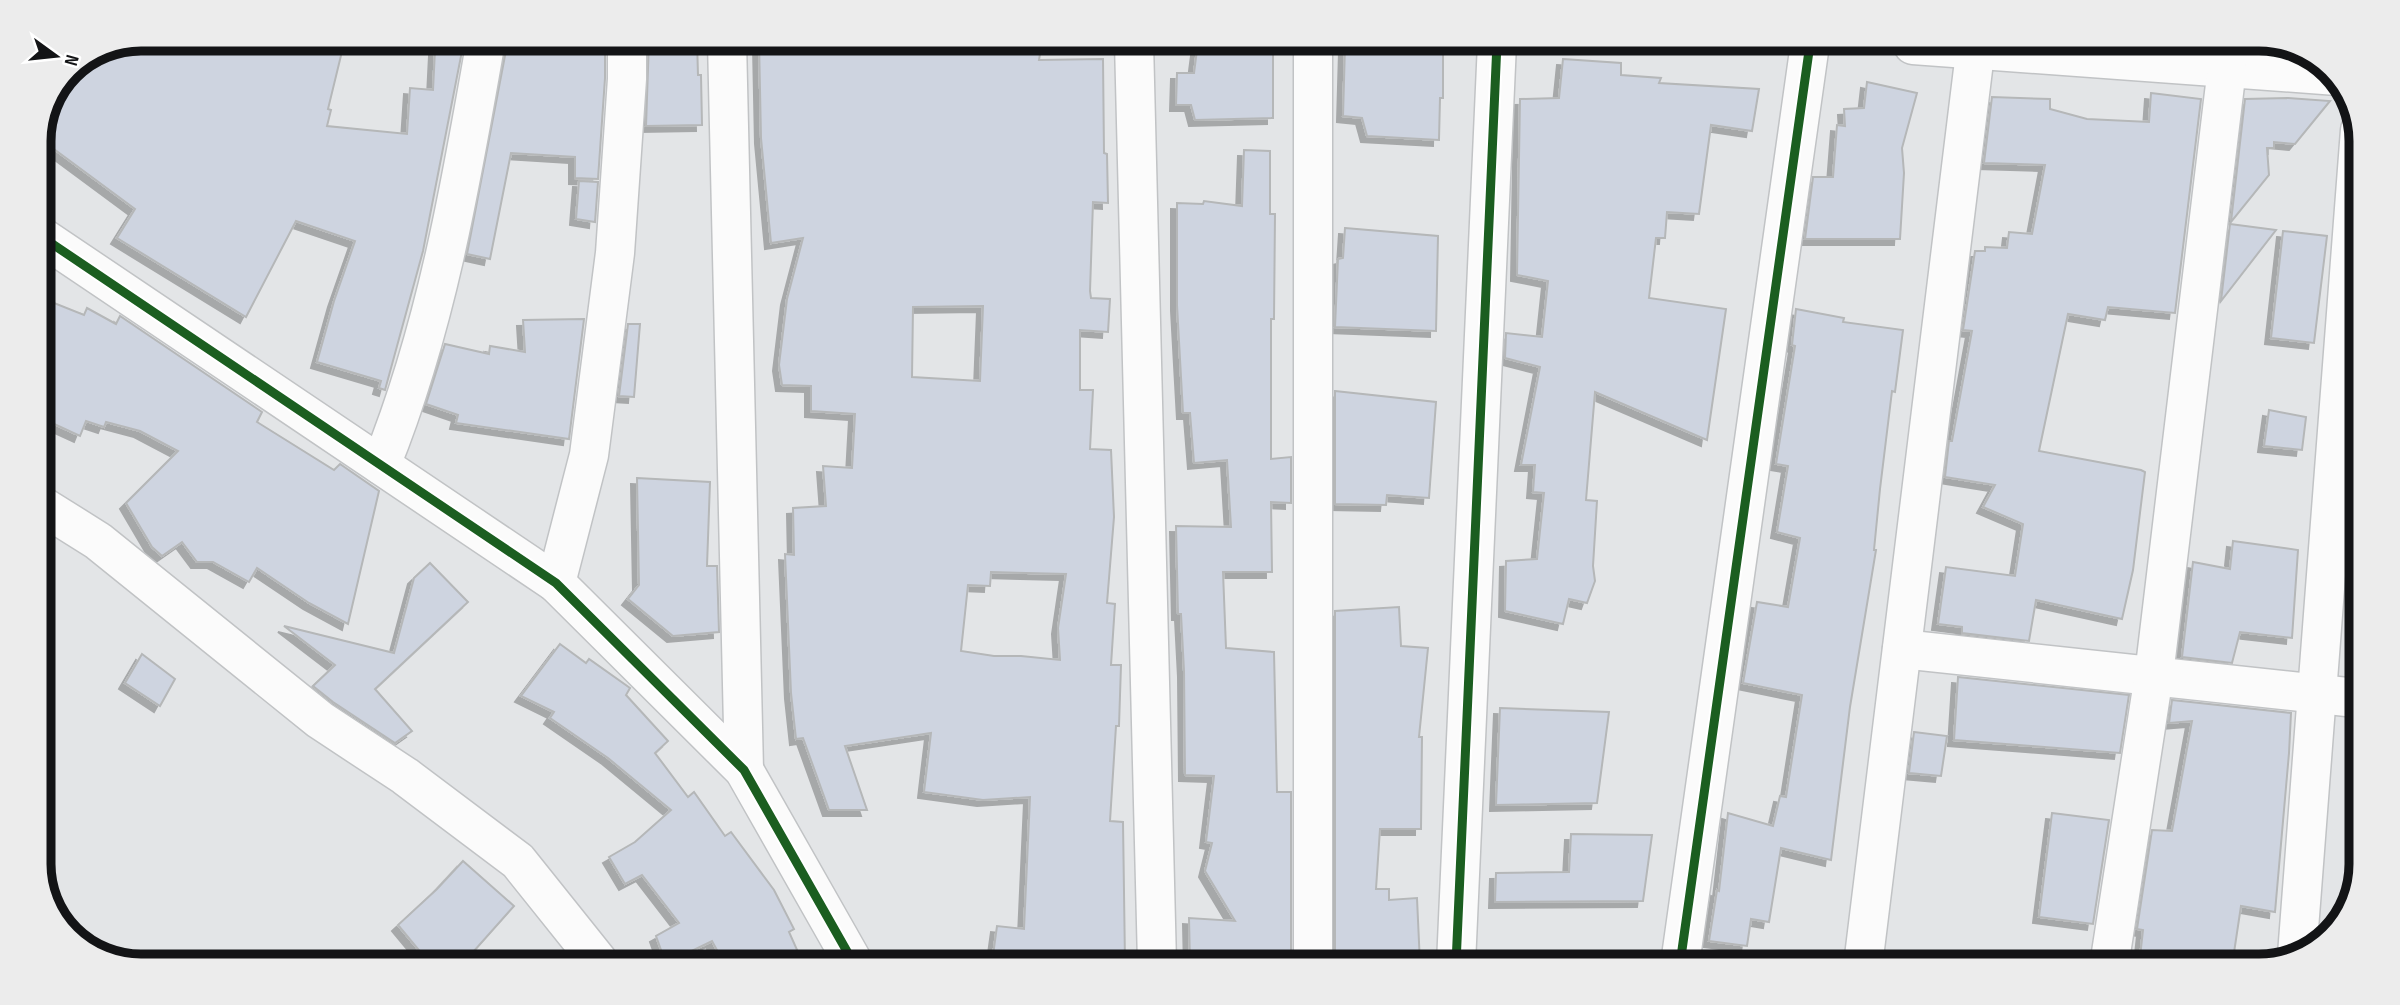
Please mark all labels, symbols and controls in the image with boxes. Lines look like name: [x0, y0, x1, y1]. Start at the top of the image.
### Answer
north arrow: [21, 21, 91, 91]
text: N: [59, 52, 83, 68]

